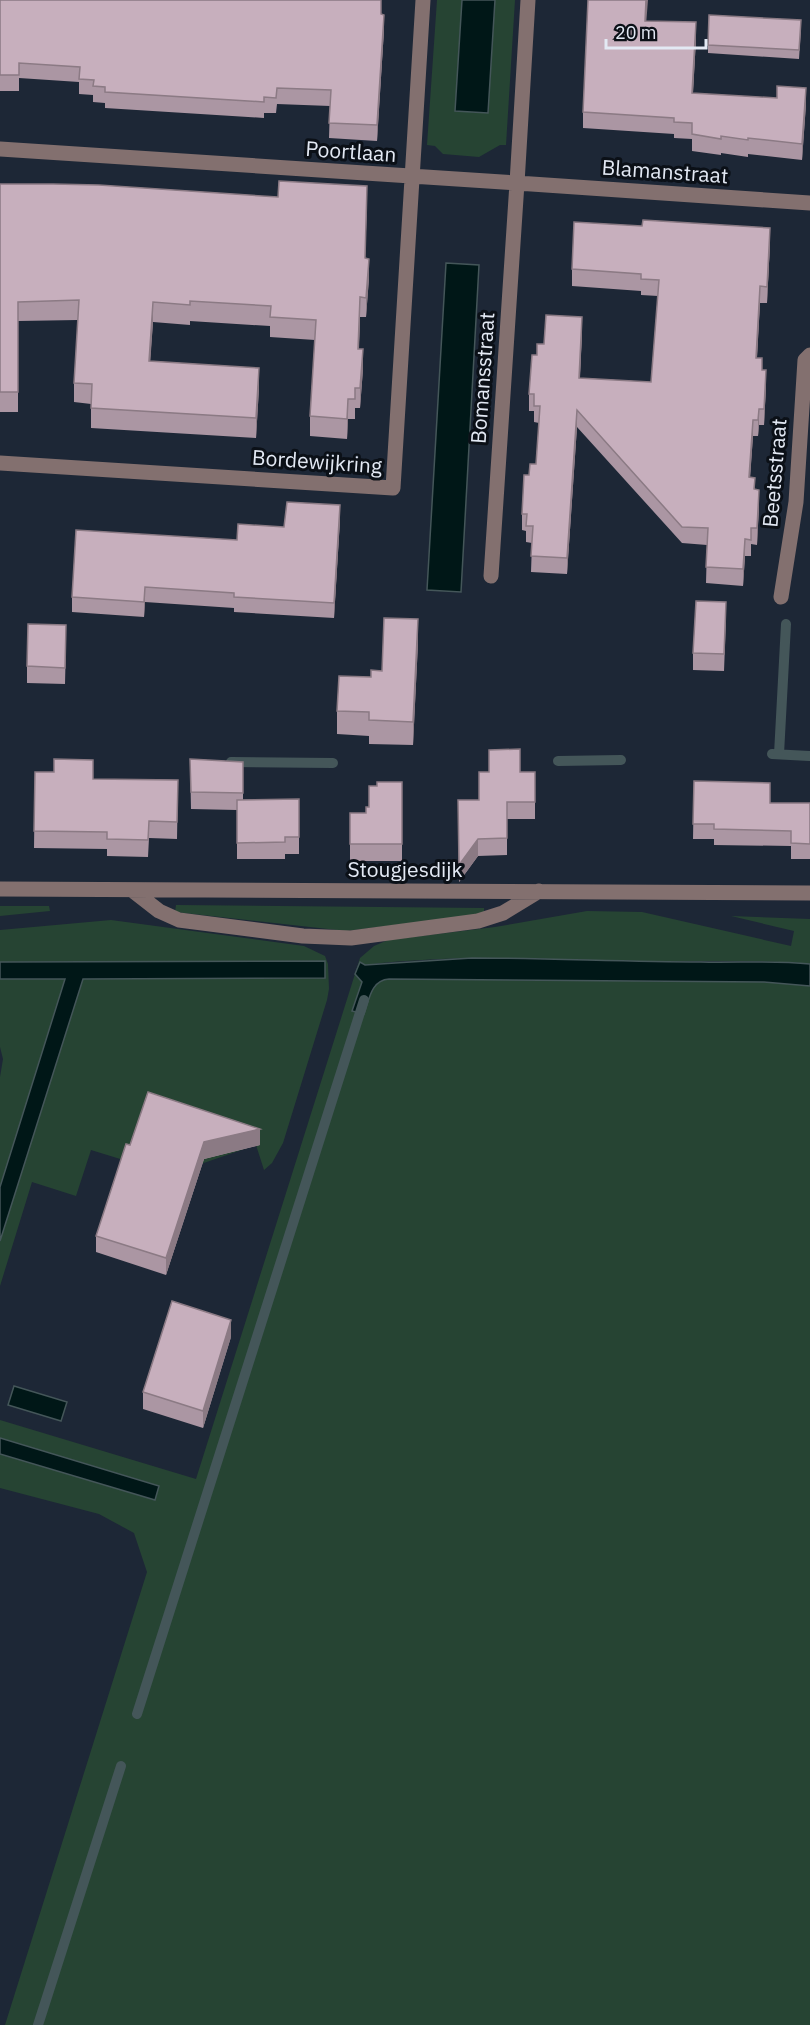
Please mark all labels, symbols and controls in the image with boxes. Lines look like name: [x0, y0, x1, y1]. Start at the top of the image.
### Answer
scale bar: [606, 12, 706, 50]
text: 20 m: [615, 21, 657, 44]
street label: Poortlaan: [305, 134, 397, 168]
street label: Blamanstraat: [601, 153, 729, 189]
street label: Bomansstraat: [463, 311, 501, 445]
street label: Beetsstraat: [755, 417, 793, 528]
street label: Bordewijkring: [251, 442, 383, 480]
street label: Stougjesdijk: [347, 855, 463, 883]

